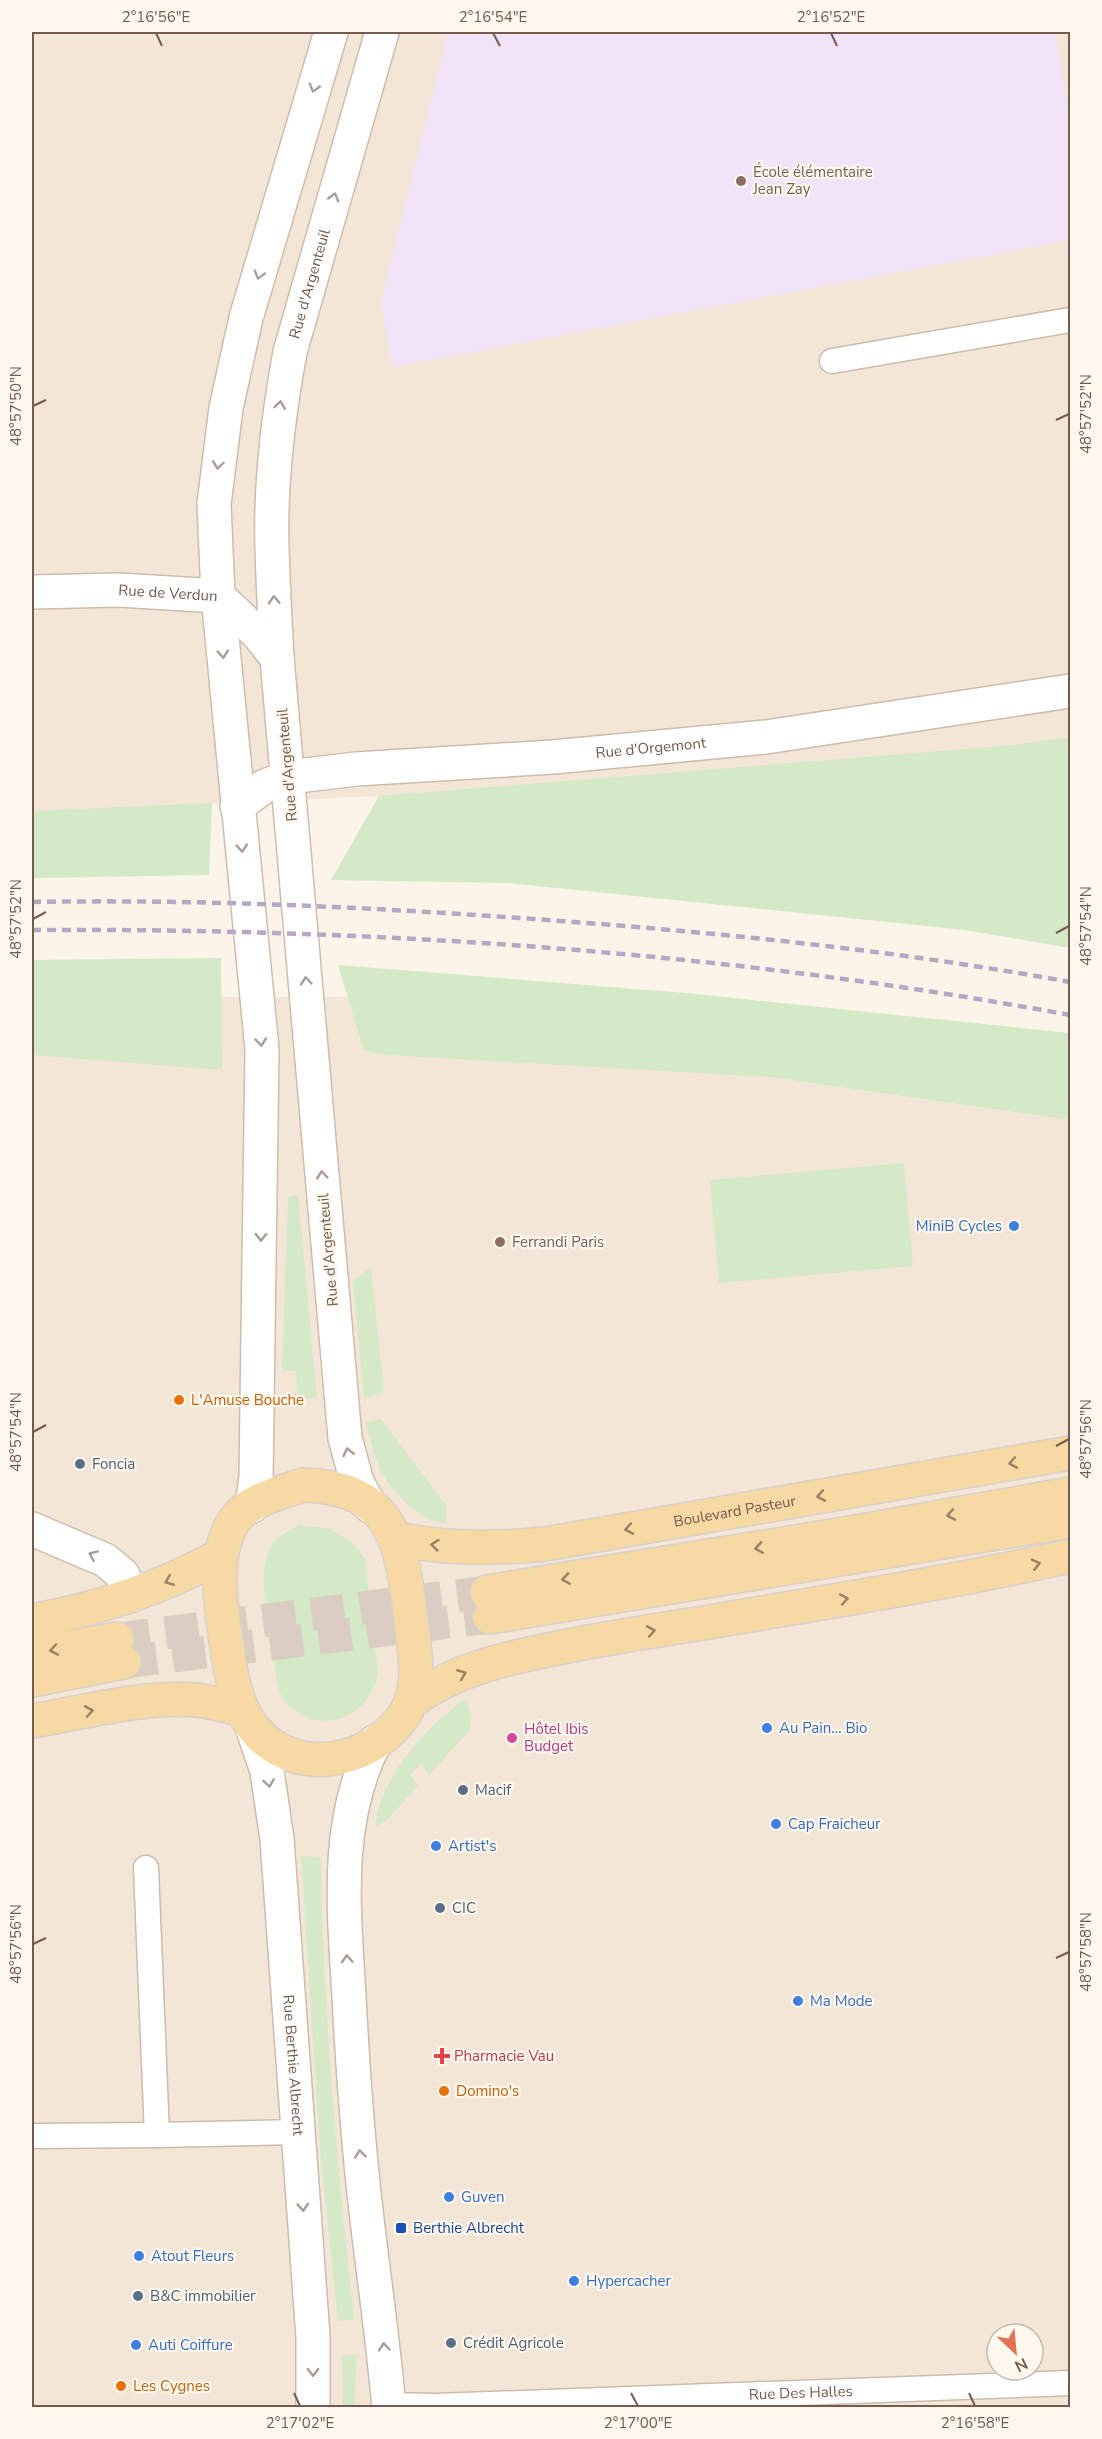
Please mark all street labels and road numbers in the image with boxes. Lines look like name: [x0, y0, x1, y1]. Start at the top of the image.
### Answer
street label: Rue d'Argenteuil: [284, 226, 335, 341]
street label: Rue de Verdun: [118, 580, 218, 606]
street label: Rue d'Argenteuil: [272, 707, 302, 822]
street label: Rue d'Orgemont: [595, 733, 708, 763]
street label: Rue d'Argenteuil: [313, 1192, 343, 1307]
street label: Boulevard Pasteur: [672, 1491, 798, 1532]
street label: Rue Berthie Albrecht: [278, 1994, 308, 2137]
street label: Rue Des Halles: [748, 2381, 853, 2405]

